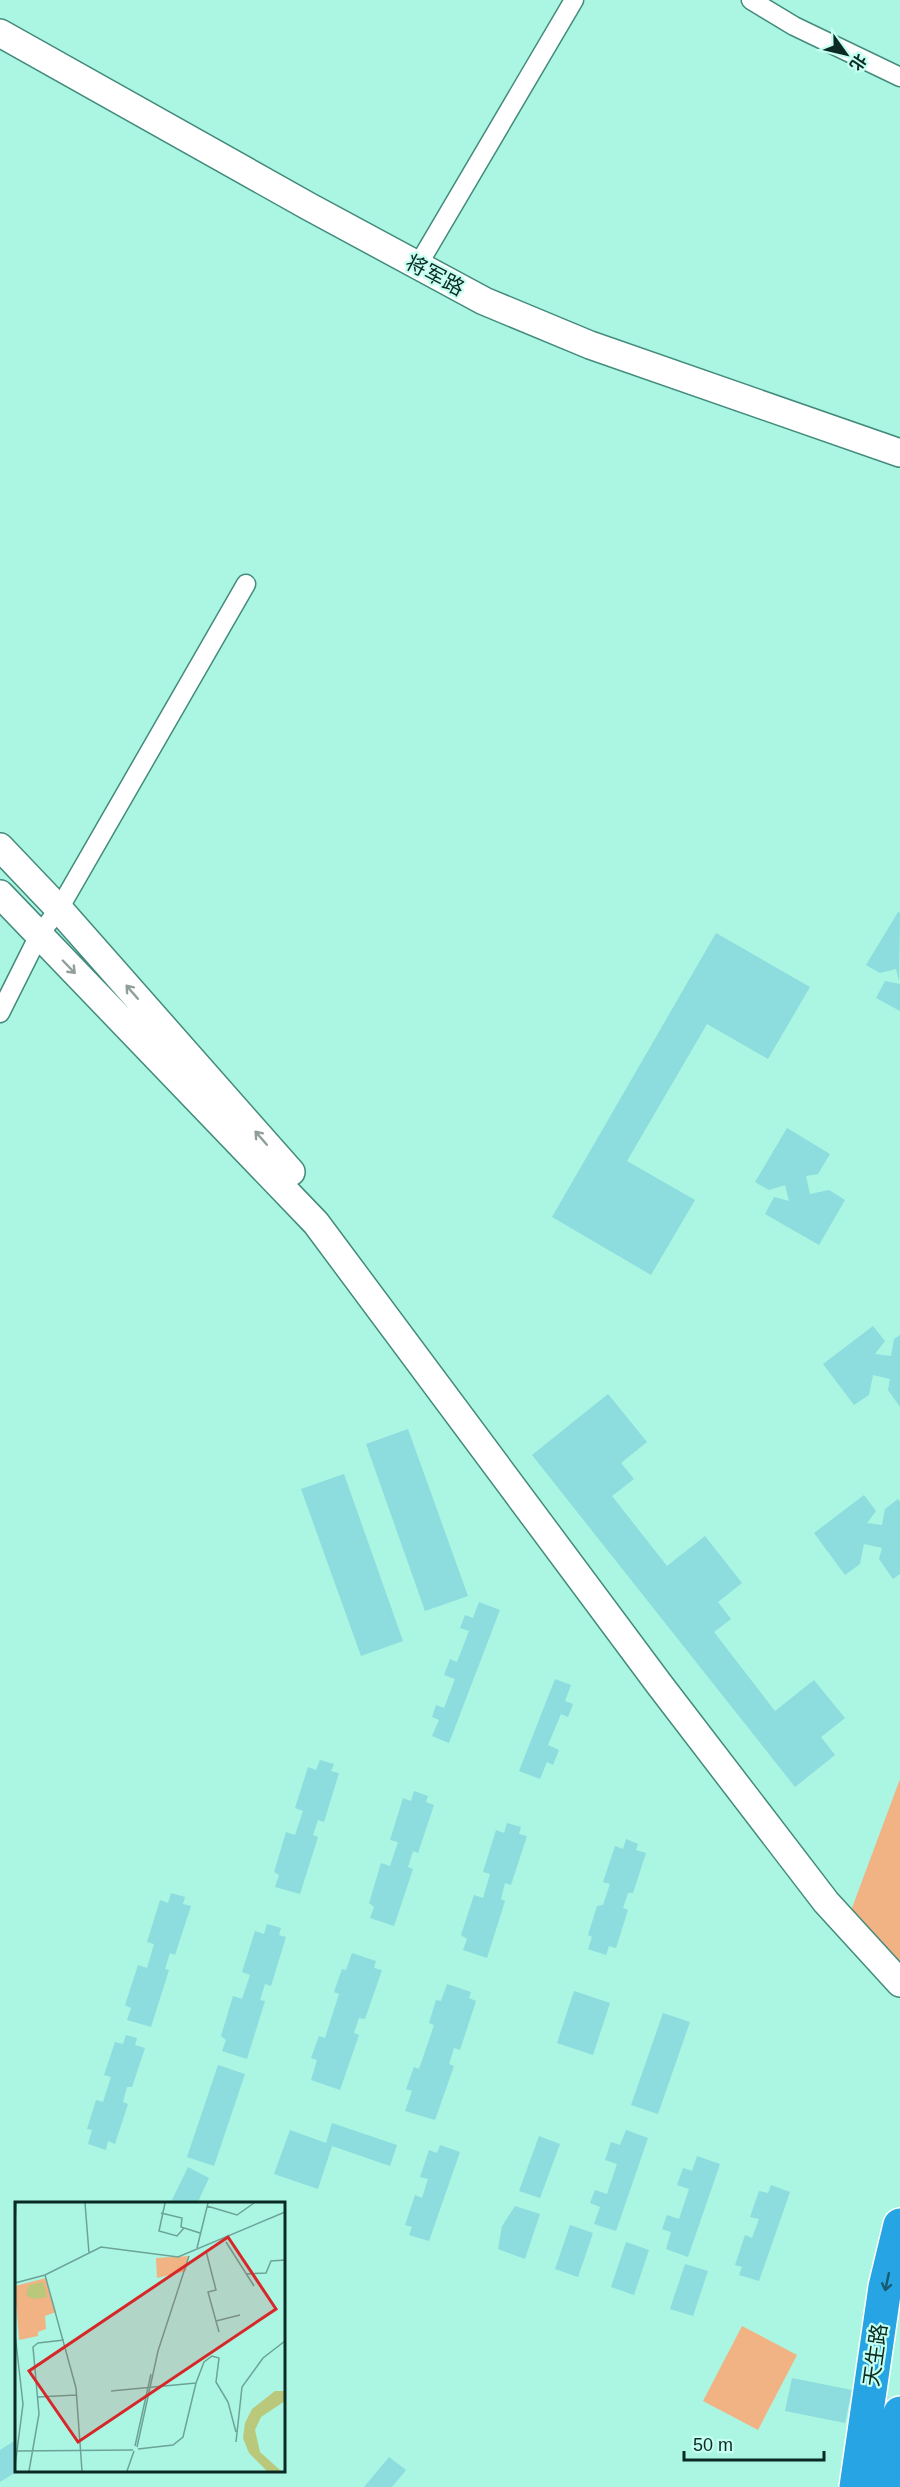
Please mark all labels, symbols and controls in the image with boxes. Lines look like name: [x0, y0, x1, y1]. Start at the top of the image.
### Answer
north arrow: [816, 24, 876, 84]
text: 北: [846, 51, 870, 74]
street label: 将军路: [402, 250, 468, 300]
one-way arrow: [62, 959, 77, 974]
one-way arrow: [125, 985, 139, 1000]
one-way arrow: [254, 1131, 268, 1146]
inset map: [15, 2202, 285, 2472]
one-way arrow: [880, 2272, 892, 2291]
street label: 天生路: [859, 2322, 891, 2388]
scale bar: [684, 2424, 824, 2462]
text: 50 m: [693, 2435, 733, 2455]

